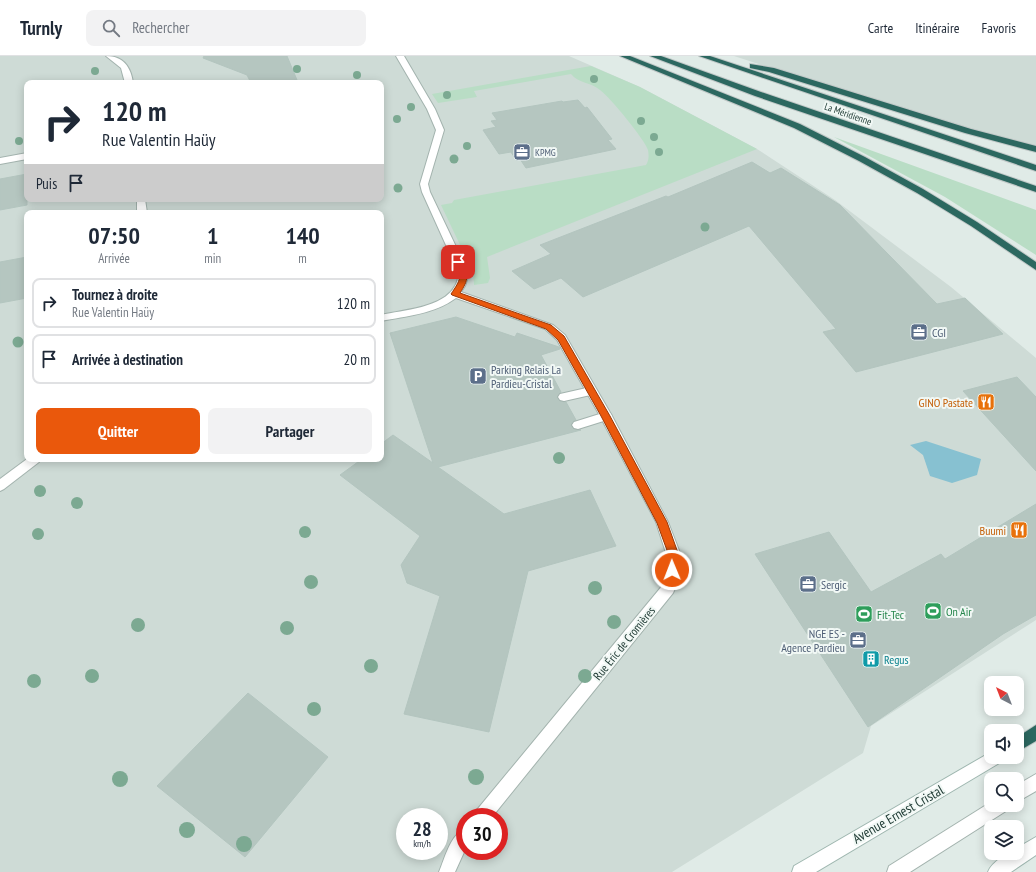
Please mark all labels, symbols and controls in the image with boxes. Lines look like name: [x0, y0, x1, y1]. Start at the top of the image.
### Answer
search box: [86, 10, 366, 46]
text: Turnly: [20, 16, 62, 40]
icon: search: [100, 17, 122, 39]
text: Rechercher: [132, 18, 189, 37]
text: Carte: [868, 19, 893, 37]
text: Itinéraire: [915, 19, 960, 37]
text: Favoris: [982, 19, 1016, 37]
text: 120 m: [102, 92, 166, 129]
icon: right: [36, 96, 88, 148]
street label: La Méridienne: [823, 100, 873, 128]
text: Rue Valentin Haüy: [102, 128, 216, 151]
office icon: KPMG: [512, 142, 532, 162]
place label: KPMG: [535, 146, 556, 159]
icon: arrive: [65, 172, 87, 194]
text: Puis: [36, 174, 57, 193]
text: 07:50: [88, 220, 140, 251]
text: 1: [207, 220, 218, 251]
text: 140: [285, 220, 320, 251]
pin: [441, 245, 475, 279]
text: Arrivée: [98, 250, 130, 267]
text: min: [204, 250, 221, 267]
text: m: [298, 250, 307, 267]
icon: arrive: [447, 251, 469, 273]
text: Tournez à droite: [72, 285, 158, 304]
icon: right: [38, 292, 60, 314]
text: 120 m: [337, 294, 370, 313]
text: Rue Valentin Haüy: [72, 304, 154, 321]
office icon: CGI: [909, 322, 929, 342]
place label: CGI: [932, 325, 946, 340]
icon: arrive: [38, 348, 60, 370]
text: Arrivée à destination: [72, 350, 183, 369]
text: 20 m: [344, 350, 370, 369]
place label: Parking Relais La Pardieu-Cristal: [491, 362, 561, 391]
parking icon: Parking Relais La Pardieu-Cristal: [468, 366, 488, 386]
restaurant icon: GINO Pastate: [976, 392, 996, 412]
place label: GINO Pastate: [919, 395, 973, 410]
button: Quitter: [36, 408, 200, 454]
button: Partager: [208, 408, 372, 454]
restaurant icon: Buumi: [1009, 520, 1029, 540]
place label: Buumi: [980, 523, 1006, 538]
position arrow: [651, 549, 693, 591]
office icon: Sergic: [798, 574, 818, 594]
place label: Sergic: [821, 577, 847, 592]
sports icon: On Air: [923, 601, 943, 621]
street label: Rue Éric de Cromières: [590, 603, 658, 683]
sports icon: Fit-Tec: [854, 604, 874, 624]
place label: On Air: [946, 604, 972, 619]
place label: Fit-Tec: [877, 607, 905, 622]
place label: NGE ES - Agence Pardieu: [781, 626, 845, 655]
office icon: NGE ES - Agence Pardieu: [848, 630, 868, 650]
building icon: Regus: [861, 649, 881, 669]
place label: Regus: [884, 652, 909, 667]
north arrow: [984, 676, 1024, 716]
map controls: [984, 676, 1024, 860]
button: sound: [984, 724, 1024, 764]
button: search: [984, 772, 1024, 812]
street label: Avenue Ernest Cristal: [849, 780, 947, 847]
speed limit sign: 30: [456, 808, 508, 860]
text: 28: [412, 816, 432, 842]
button: layers: [984, 820, 1024, 860]
text: km/h: [413, 837, 431, 850]

